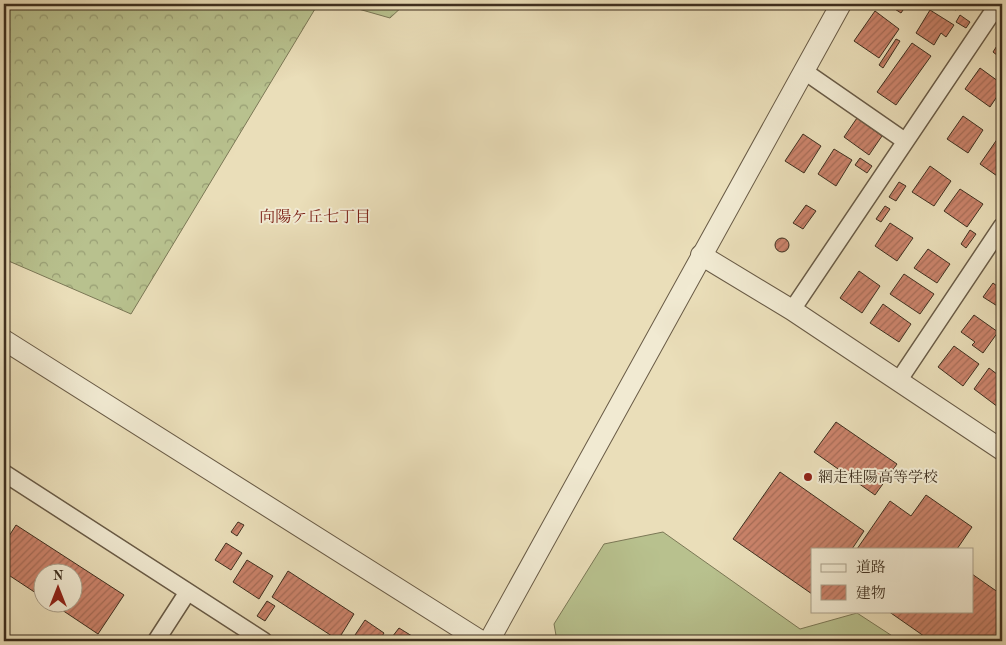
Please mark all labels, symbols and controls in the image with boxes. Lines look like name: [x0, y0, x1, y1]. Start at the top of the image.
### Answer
district label: 向陽ケ丘七丁目: [259, 208, 371, 226]
place label: 網走桂陽高等学校: [818, 469, 938, 486]
marker: 網走桂陽高等学校: [802, 471, 814, 483]
legend: [811, 548, 974, 612]
text: 道路: [856, 559, 886, 576]
north arrow: [32, 562, 82, 612]
text: N: [53, 569, 64, 583]
text: 建物: [856, 585, 886, 602]

